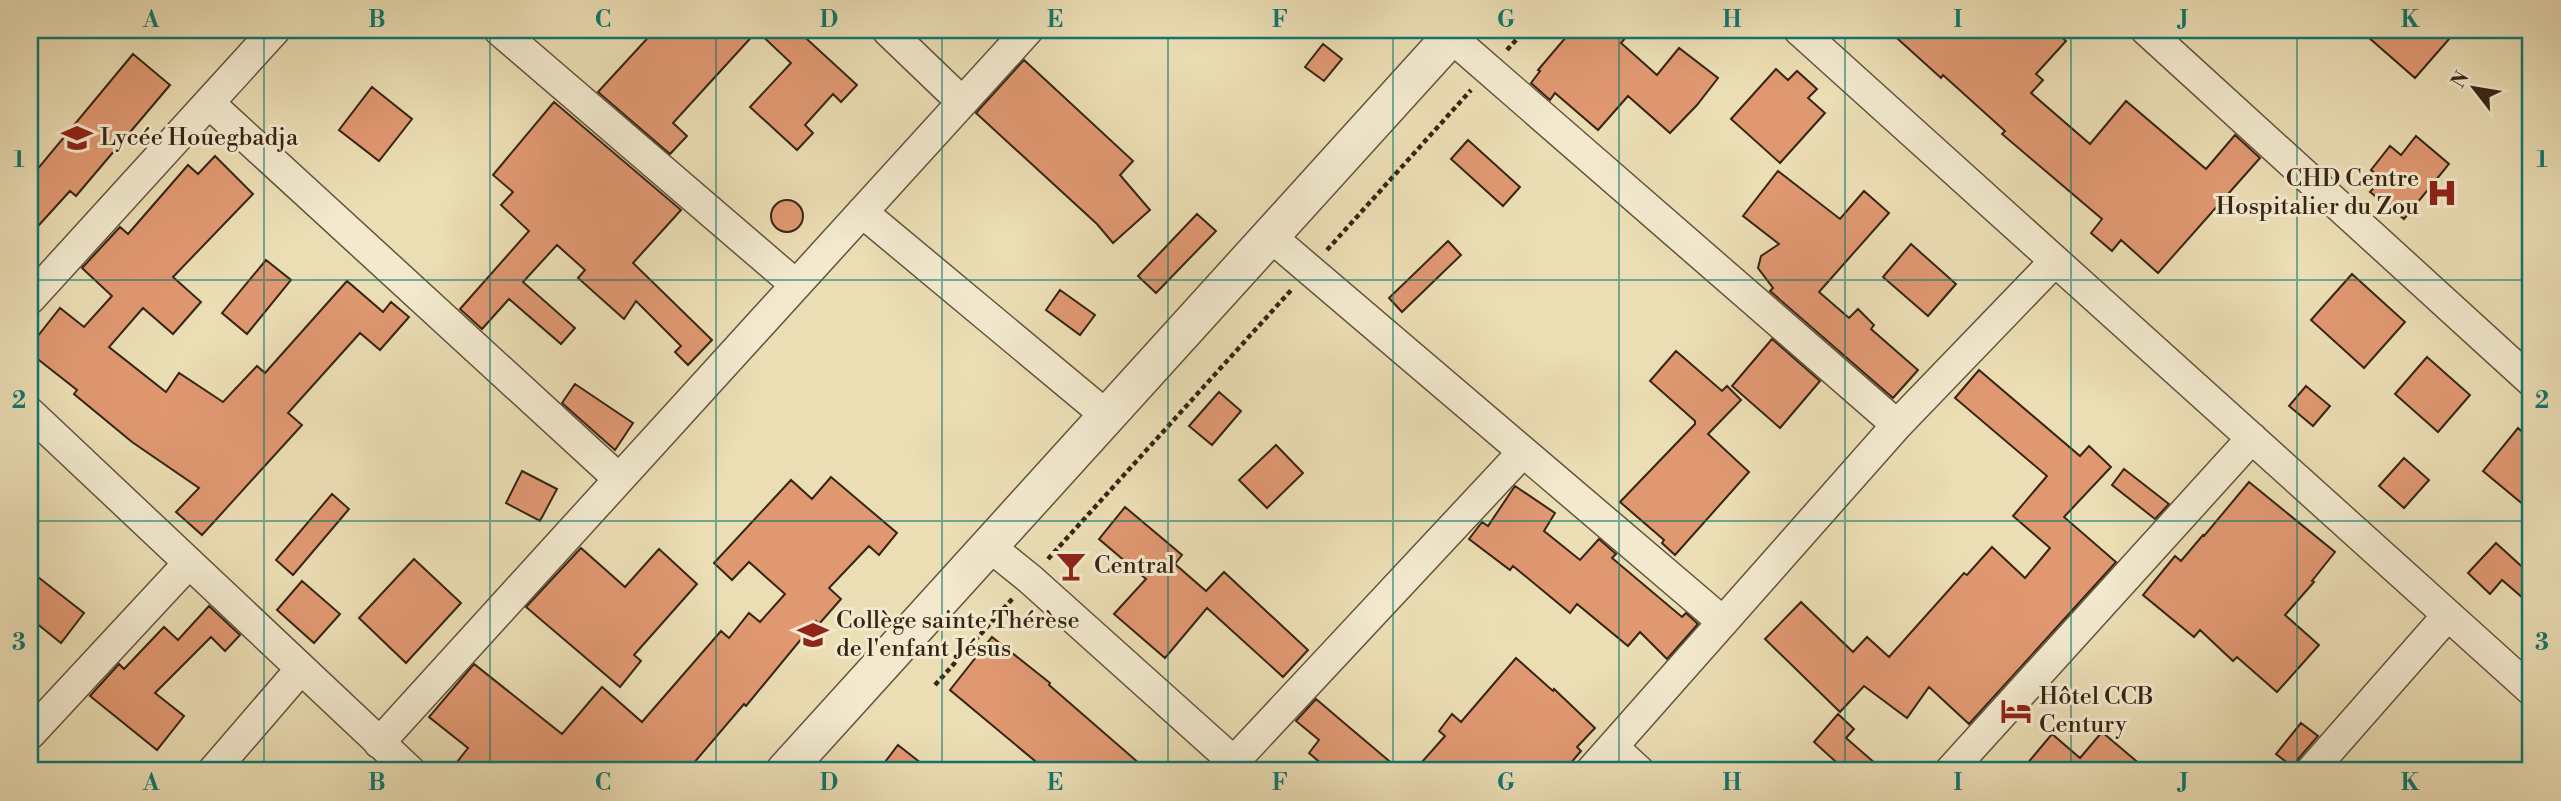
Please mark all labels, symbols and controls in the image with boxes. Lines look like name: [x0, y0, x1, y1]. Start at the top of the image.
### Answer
text: A: [142, 6, 160, 34]
text: B: [368, 6, 386, 34]
text: C: [595, 6, 611, 34]
text: D: [820, 6, 838, 34]
text: E: [1047, 6, 1063, 34]
text: F: [1272, 6, 1288, 34]
text: G: [1497, 6, 1515, 34]
text: H: [1723, 6, 1742, 34]
text: I: [1954, 6, 1963, 34]
text: J: [2177, 6, 2189, 34]
text: K: [2401, 6, 2420, 34]
north arrow: [2438, 52, 2508, 122]
text: N: [2446, 67, 2474, 92]
school or university icon: Lycée Houegbadja: [60, 121, 94, 155]
place label: Lycée Houegbadja: [100, 123, 299, 153]
text: 1: [13, 146, 25, 174]
text: 1: [2536, 146, 2548, 174]
place label: CHD Centre Hospitalier du Zou: [2216, 164, 2419, 222]
hospital icon: CHD Centre Hospitalier du Zou: [2425, 176, 2459, 210]
text: 2: [12, 387, 26, 415]
text: 2: [2535, 387, 2549, 415]
bar icon: Central: [1054, 549, 1088, 583]
place label: Central: [1094, 551, 1175, 581]
place label: Collège sainte Thérèse de l'enfant Jésus: [836, 606, 1080, 664]
school or university icon: Collège sainte Thérèse de l'enfant Jésus: [796, 618, 830, 652]
text: 3: [12, 629, 26, 657]
text: 3: [2535, 629, 2549, 657]
place label: Hôtel CCB Century: [2039, 682, 2154, 740]
hotel icon: Hôtel CCB Century: [1999, 694, 2033, 728]
text: A: [142, 769, 160, 797]
text: B: [368, 769, 386, 797]
text: C: [595, 769, 611, 797]
text: D: [820, 769, 838, 797]
text: E: [1047, 769, 1063, 797]
text: F: [1272, 769, 1288, 797]
text: G: [1497, 769, 1515, 797]
text: H: [1723, 769, 1742, 797]
text: I: [1954, 769, 1963, 797]
text: J: [2177, 769, 2189, 797]
text: K: [2401, 769, 2420, 797]

